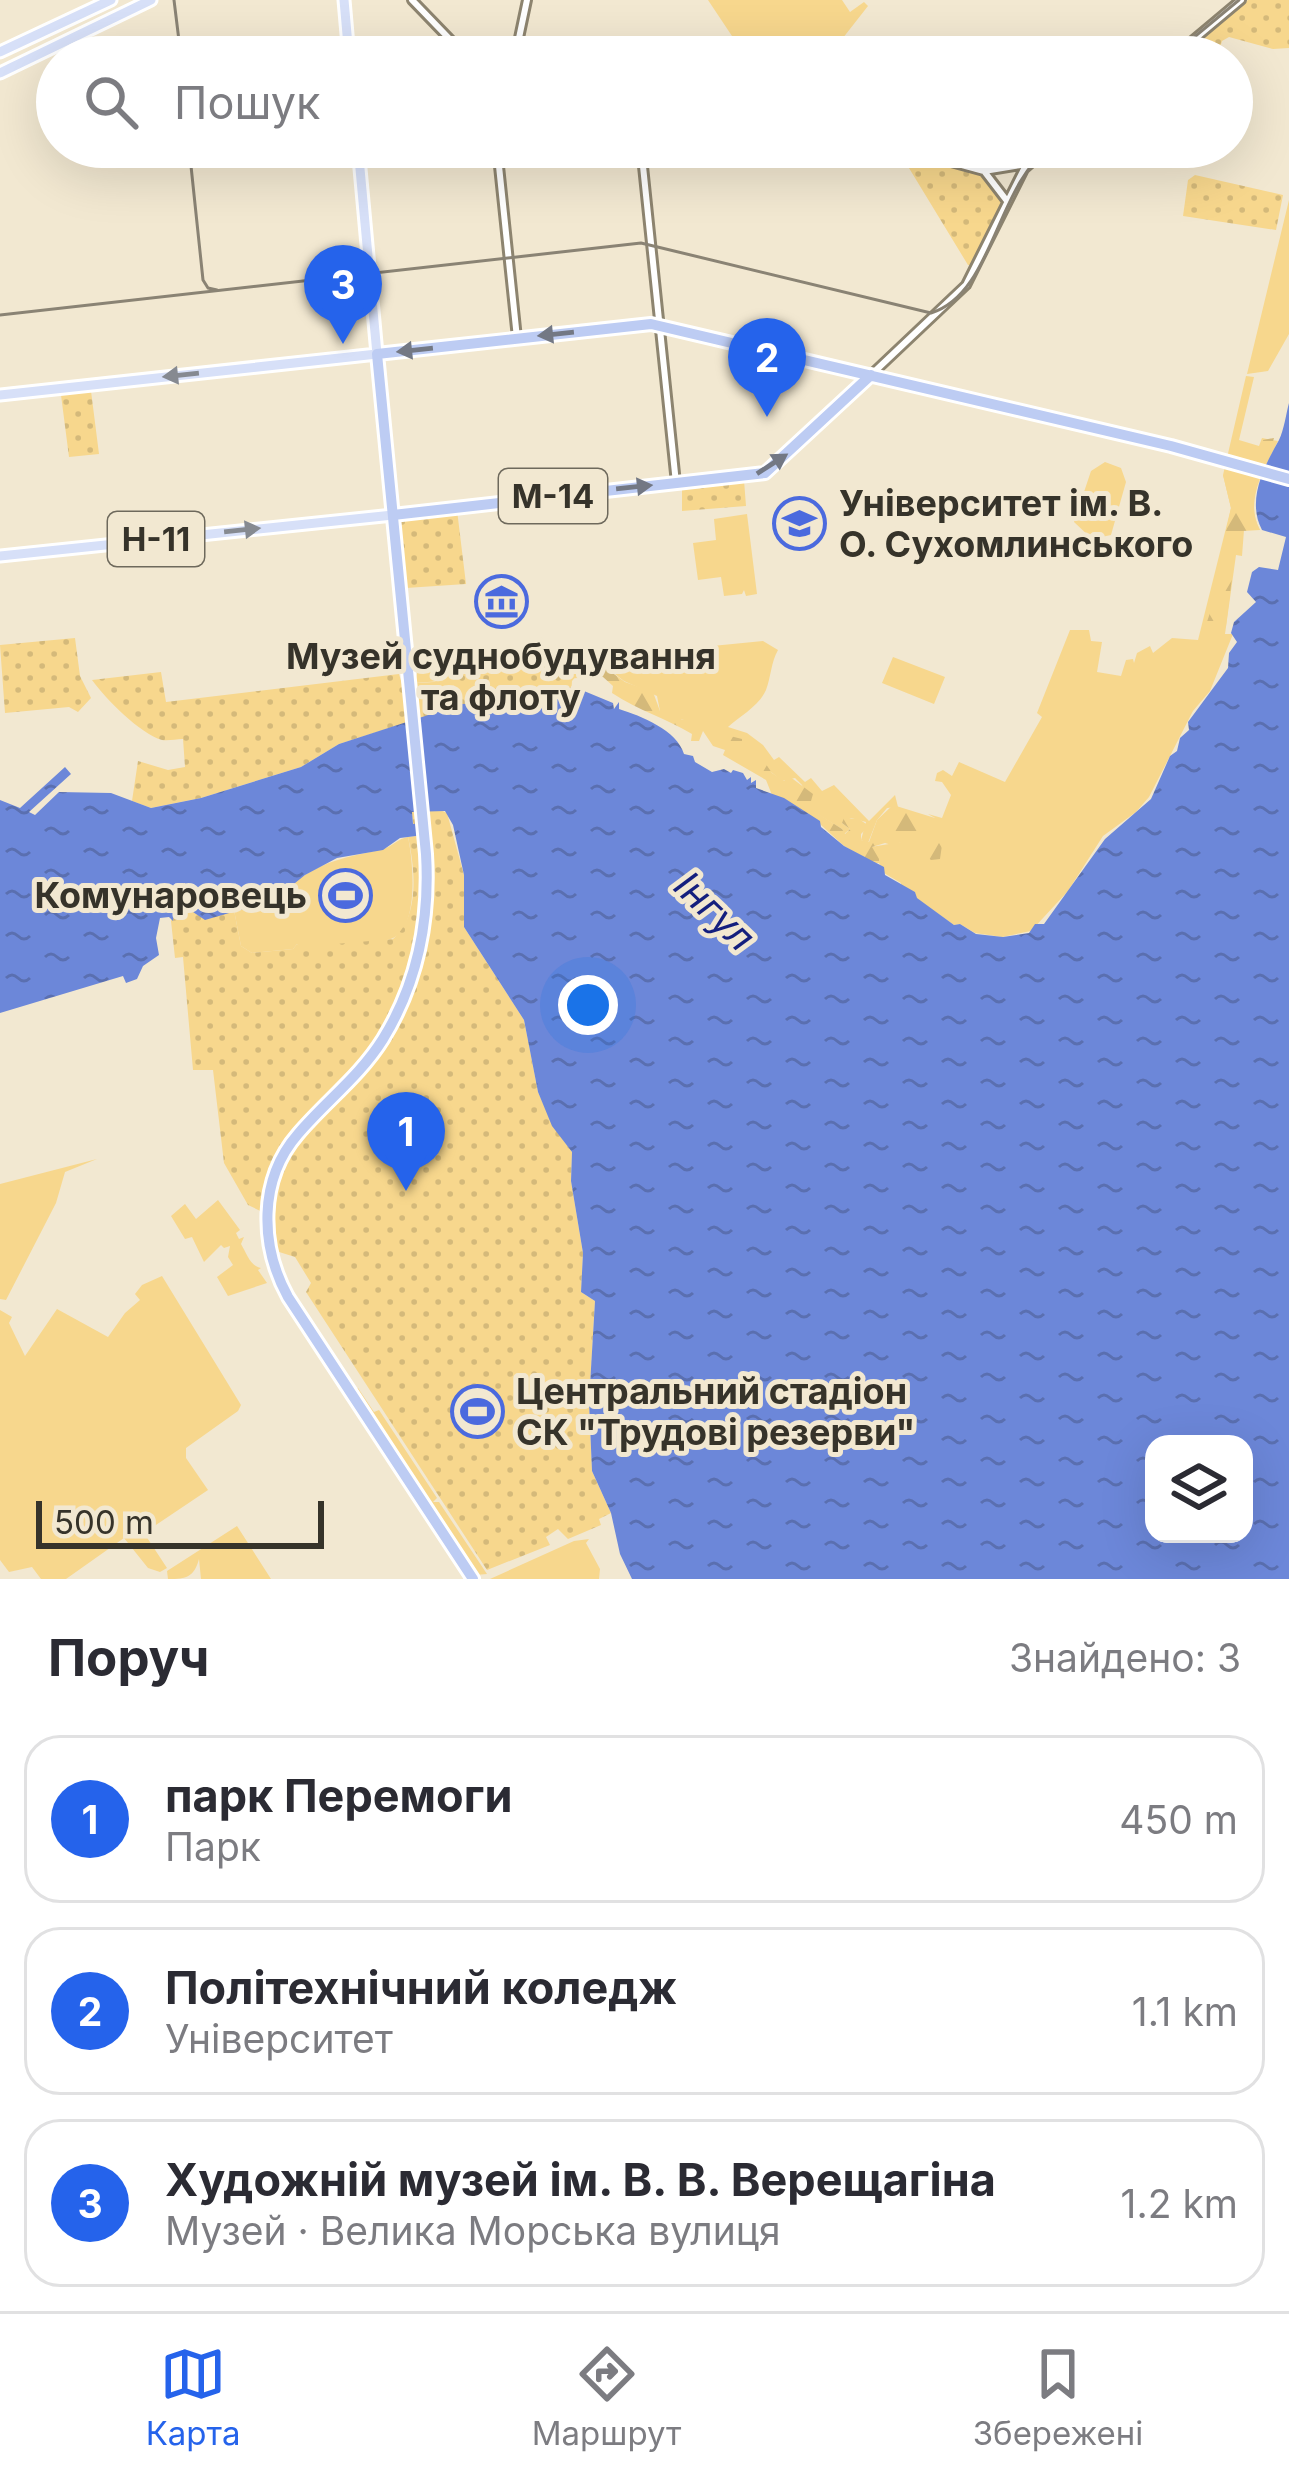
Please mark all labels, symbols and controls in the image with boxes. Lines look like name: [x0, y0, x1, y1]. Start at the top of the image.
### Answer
search box: [36, 36, 1253, 168]
icon: search: [78, 69, 144, 135]
text: Пошук: [174, 75, 320, 130]
pin: 3: [304, 245, 382, 344]
pin: 2: [728, 318, 806, 417]
one-way arrow: [536, 325, 574, 344]
one-way arrow: [396, 340, 433, 359]
one-way arrow: [162, 366, 199, 385]
one-way arrow: [756, 453, 788, 476]
road number: М-14: [499, 469, 607, 523]
one-way arrow: [616, 478, 653, 497]
place label: Університет ім. В. О. Сухомлинського: [839, 481, 1193, 566]
school or university icon: Університет ім. В. О. Сухомлинського: [772, 496, 828, 552]
road number: Н-11: [108, 512, 204, 566]
one-way arrow: [223, 520, 261, 539]
museum icon: Музей суднобудування та флоту: [473, 573, 529, 629]
place label: Музей суднобудування та флоту: [286, 634, 716, 719]
water label: Інгул: [665, 861, 765, 960]
sports icon: Комунаровець: [318, 867, 374, 923]
place label: Комунаровець: [34, 873, 307, 917]
your location: [558, 975, 618, 1035]
pin: 1: [367, 1092, 445, 1191]
place label: Центральний стадіон СК "Трудові резерви": [516, 1369, 915, 1454]
sports icon: Центральний стадіон СК "Трудові резерви": [449, 1384, 505, 1440]
map controls: [1145, 1435, 1253, 1543]
button: layers: [1145, 1435, 1253, 1543]
scale bar: [36, 1495, 324, 1548]
text: 500 m: [54, 1502, 154, 1542]
text: Поруч: [48, 1627, 209, 1688]
text: Знайдено: 3: [1009, 1634, 1241, 1681]
text: парк Перемоги: [165, 1768, 512, 1823]
text: 1: [82, 1796, 98, 1843]
text: 450 m: [1119, 1796, 1238, 1843]
text: Парк: [165, 1823, 261, 1870]
text: Політехнічний коледж: [165, 1960, 677, 2015]
text: 2: [78, 1988, 102, 2035]
text: 1.1 km: [1132, 1988, 1238, 2035]
text: Університет: [165, 2015, 393, 2062]
text: Художній музей ім. В. В. Верещагіна: [165, 2152, 996, 2207]
text: 3: [77, 2180, 103, 2227]
text: 1.2 km: [1121, 2180, 1238, 2227]
text: Музей · Велика Морська вулиця: [165, 2207, 781, 2254]
tab: Карта: [146, 2341, 240, 2453]
tab: Маршрут: [532, 2341, 681, 2453]
tab: Збережені: [973, 2341, 1143, 2453]

